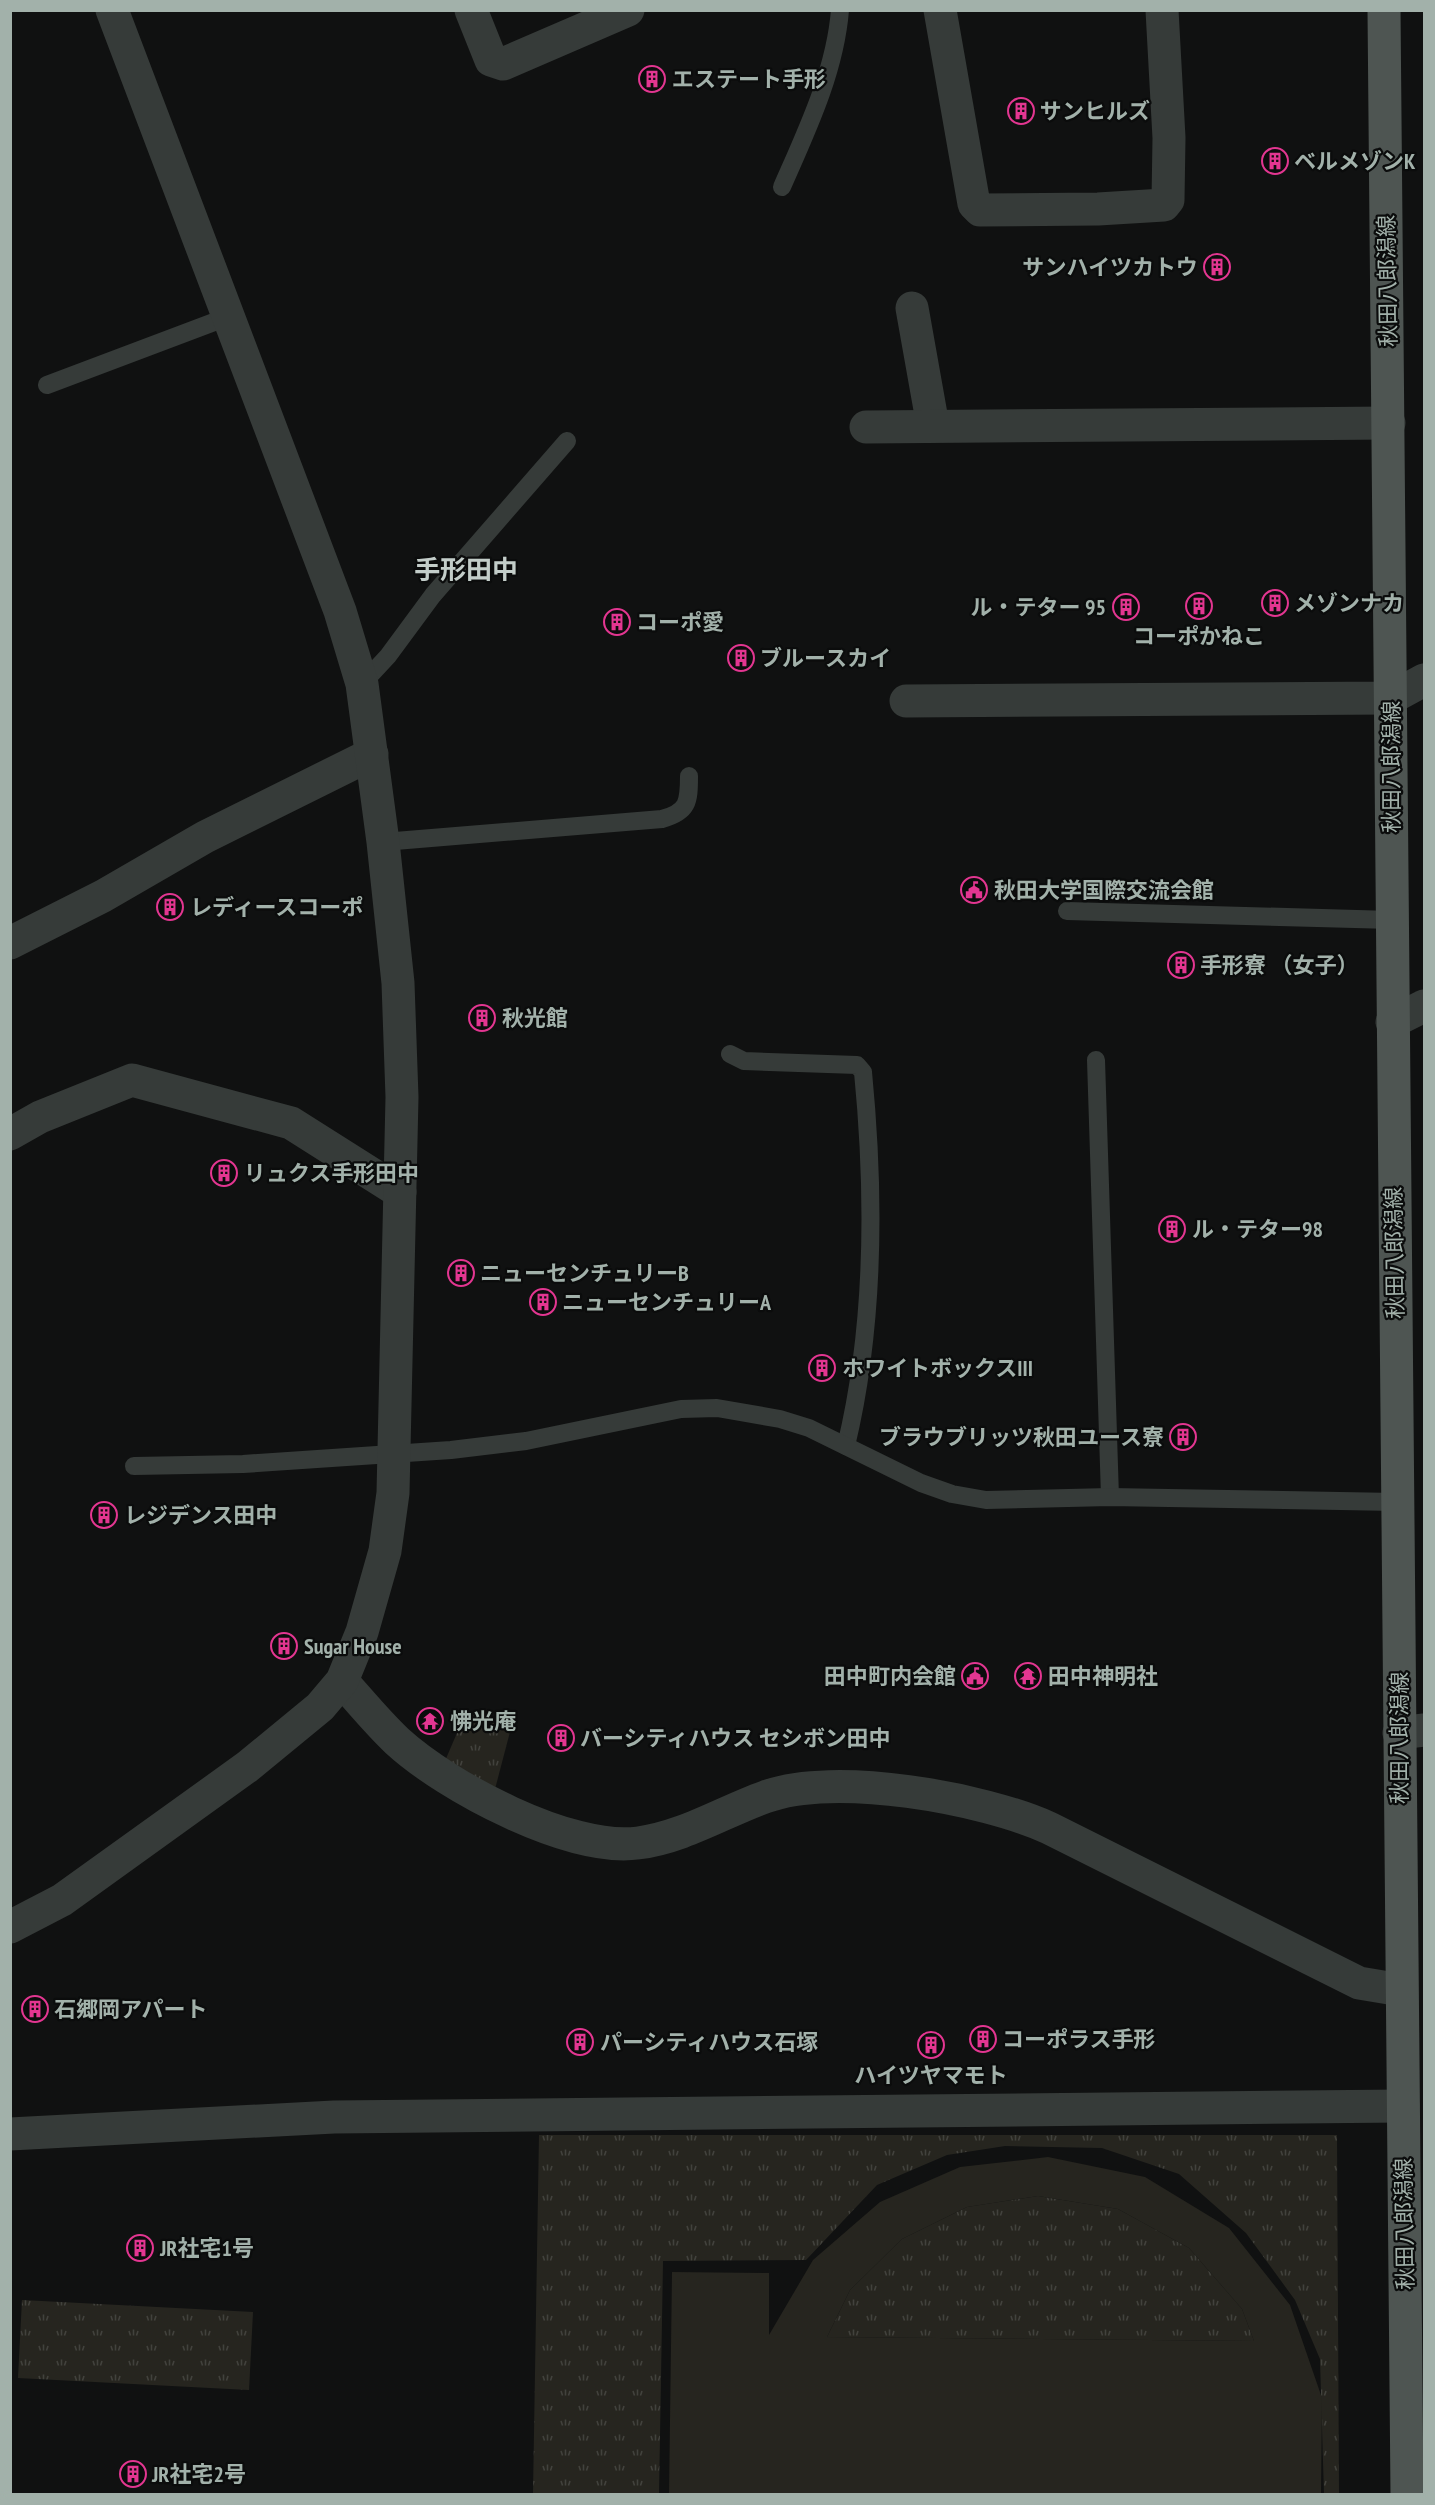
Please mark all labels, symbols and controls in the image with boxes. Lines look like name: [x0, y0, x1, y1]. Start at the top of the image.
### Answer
building icon: エステート手形: [637, 64, 667, 94]
place label: エステート手形: [672, 65, 826, 93]
building icon: サンヒルズ: [1006, 96, 1036, 126]
place label: サンヒルズ: [1040, 97, 1150, 125]
building icon: ベルメゾンK: [1260, 146, 1290, 176]
place label: ベルメゾンK: [1294, 147, 1416, 175]
street label: 秋田八郎潟線: [1372, 215, 1402, 347]
building icon: サンハイツカトウ: [1202, 252, 1232, 282]
place label: サンハイツカトウ: [1022, 253, 1198, 281]
district label: 手形田中: [414, 553, 518, 586]
building icon: メゾンナカ: [1260, 588, 1290, 618]
place label: メゾンナカ: [1294, 589, 1404, 617]
building icon: コーポかねこ: [1184, 591, 1214, 621]
building icon: ル・テター 95: [1111, 592, 1141, 622]
place label: ル・テター 95: [970, 593, 1106, 621]
building icon: コーポ愛: [602, 607, 632, 637]
place label: コーポ愛: [636, 608, 724, 636]
place label: コーポかねこ: [1133, 622, 1265, 650]
building icon: ブルースカイ: [726, 643, 756, 673]
place label: ブルースカイ: [760, 644, 891, 672]
street label: 秋田八郎潟線: [1377, 701, 1405, 833]
public building icon: 秋田大学国際交流会館: [959, 875, 989, 905]
place label: 秋田大学国際交流会館: [994, 876, 1214, 904]
building icon: レディースコーポ: [155, 892, 185, 922]
place label: レディースコーポ: [190, 893, 363, 921]
building icon: 手形寮 （女子）: [1166, 950, 1196, 980]
place label: 手形寮 （女子）: [1200, 951, 1359, 979]
building icon: 秋光館: [467, 1003, 497, 1033]
place label: 秋光館: [502, 1004, 568, 1032]
building icon: リュクス手形田中: [209, 1158, 239, 1188]
place label: リュクス手形田中: [244, 1159, 419, 1187]
street label: 秋田八郎潟線: [1379, 1187, 1409, 1319]
building icon: ル・テター98: [1157, 1214, 1187, 1244]
place label: ル・テター98: [1192, 1215, 1323, 1243]
building icon: ニューセンチュリーB: [446, 1258, 476, 1288]
place label: ニューセンチュリーB: [480, 1259, 689, 1287]
building icon: ニューセンチュリーA: [528, 1287, 558, 1317]
place label: ニューセンチュリーA: [562, 1288, 772, 1316]
building icon: ホワイトボックスIII: [807, 1353, 837, 1383]
place label: ホワイトボックスIII: [842, 1354, 1033, 1382]
building icon: ブラウブリッツ秋田ユース寮: [1168, 1422, 1198, 1452]
place label: ブラウブリッツ秋田ユース寮: [879, 1423, 1164, 1451]
building icon: レジデンス田中: [89, 1500, 119, 1530]
place label: レジデンス田中: [124, 1501, 278, 1529]
building icon: Sugar House: [269, 1631, 299, 1661]
place label: Sugar House: [304, 1632, 402, 1660]
public building icon: 田中町内会館: [960, 1661, 990, 1691]
temple icon: 田中神明社: [1013, 1661, 1043, 1691]
place label: 田中町内会館: [824, 1662, 956, 1690]
place label: 田中神明社: [1048, 1662, 1158, 1690]
street label: 秋田八郎潟線: [1385, 1672, 1413, 1804]
temple icon: 怫光庵: [415, 1706, 445, 1736]
place label: 怫光庵: [450, 1707, 516, 1735]
building icon: バーシティハウス セシボン田中: [546, 1723, 576, 1753]
place label: バーシティハウス セシボン田中: [580, 1724, 891, 1752]
building icon: 石郷岡アパート: [20, 1994, 50, 2024]
place label: 石郷岡アパート: [54, 1995, 208, 2023]
building icon: コーポラス手形: [968, 2024, 998, 2054]
place label: コーポラス手形: [1002, 2025, 1156, 2053]
building icon: パーシティハウス石塚: [565, 2027, 595, 2057]
place label: パーシティハウス石塚: [600, 2028, 818, 2056]
building icon: ハイツヤマモト: [916, 2030, 946, 2060]
place label: ハイツヤマモト: [854, 2061, 1008, 2089]
street label: 秋田八郎潟線: [1389, 2158, 1419, 2290]
building icon: JR社宅1号: [125, 2233, 155, 2263]
place label: JR社宅1号: [159, 2234, 254, 2262]
building icon: JR社宅2号: [118, 2459, 148, 2489]
place label: JR社宅2号: [151, 2460, 246, 2488]

